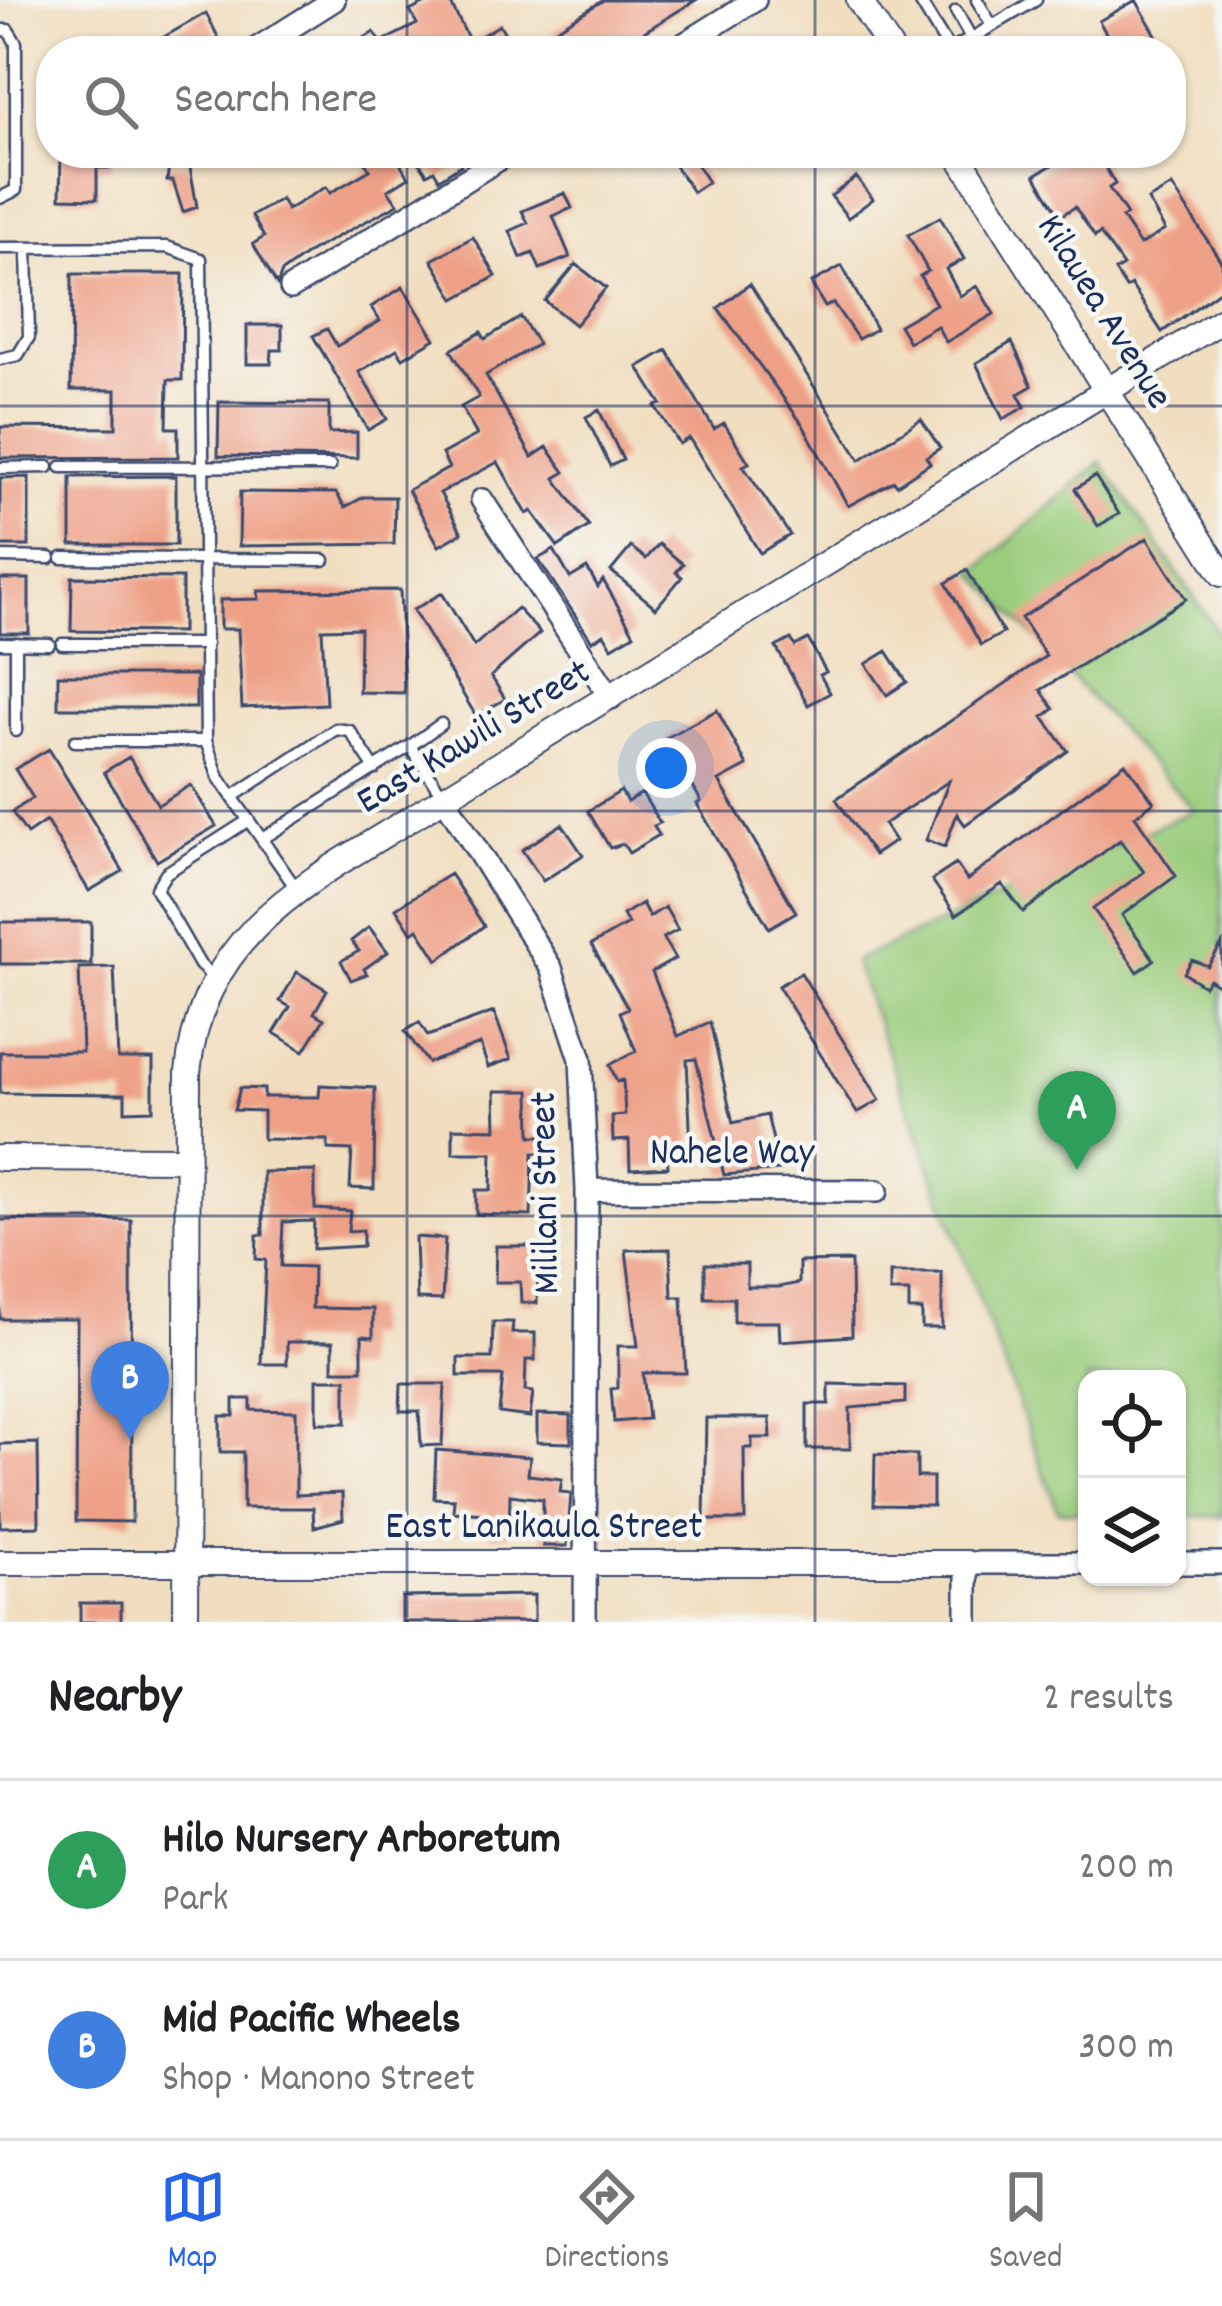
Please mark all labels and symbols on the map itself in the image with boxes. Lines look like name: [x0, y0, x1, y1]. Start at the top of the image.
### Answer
street label: Kilauea Avenue: [1020, 205, 1184, 421]
street label: East Kawili Street: [348, 647, 602, 831]
your location: [636, 738, 696, 798]
pin: A: [1038, 1071, 1116, 1170]
street label: Mililani Street: [519, 1091, 577, 1295]
street label: Nahele Way: [650, 1128, 815, 1183]
pin: B: [91, 1341, 169, 1440]
street label: East Lanikaula Street: [385, 1502, 703, 1557]

